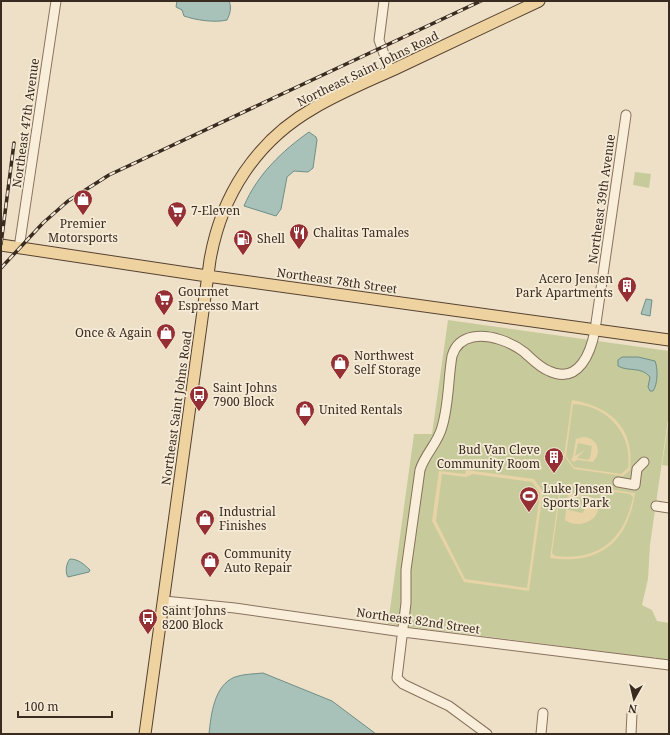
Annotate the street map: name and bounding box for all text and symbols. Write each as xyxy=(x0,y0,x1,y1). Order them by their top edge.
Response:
street label: Northeast Saint Johns Road xyxy=(294,27,442,110)
street label: Northeast 47th Avenue xyxy=(8,57,43,189)
street label: Northeast 39th Avenue xyxy=(584,133,619,265)
shop icon: Premier Motorsports xyxy=(72,188,94,216)
supermarket icon: 7-Eleven xyxy=(166,200,188,228)
place label: 7-Eleven xyxy=(191,202,240,219)
place label: Premier Motorsports xyxy=(48,215,118,246)
restaurant icon: Chalitas Tamales xyxy=(288,222,310,250)
place label: Chalitas Tamales xyxy=(313,224,409,241)
fuel station icon: Shell xyxy=(232,228,254,256)
place label: Shell xyxy=(257,230,285,247)
street label: Northeast 78th Street xyxy=(276,264,398,297)
place label: Acero Jensen Park Apartments xyxy=(516,270,613,301)
building icon: Acero Jensen Park Apartments xyxy=(616,275,638,303)
place label: Gourmet Espresso Mart xyxy=(178,283,259,314)
supermarket icon: Gourmet Espresso Mart xyxy=(153,288,175,316)
shop icon: Once & Again xyxy=(155,322,177,350)
place label: Once & Again xyxy=(75,324,152,341)
street label: Northeast Saint Johns Road xyxy=(157,329,196,486)
place label: Northwest Self Storage xyxy=(354,347,421,378)
shop icon: Northwest Self Storage xyxy=(329,352,351,380)
place label: Saint Johns 7900 Block xyxy=(213,379,277,410)
bus stop icon: Saint Johns 7900 Block xyxy=(188,384,210,412)
shop icon: United Rentals xyxy=(294,399,316,427)
place label: United Rentals xyxy=(319,401,402,418)
place label: Bud Van Cleve Community Room xyxy=(437,441,540,472)
building icon: Bud Van Cleve Community Room xyxy=(543,446,565,474)
place label: Luke Jensen Sports Park xyxy=(543,480,613,511)
sports icon: Luke Jensen Sports Park xyxy=(518,485,540,513)
place label: Industrial Finishes xyxy=(219,503,276,534)
shop icon: Industrial Finishes xyxy=(194,508,216,536)
place label: Community Auto Repair xyxy=(224,545,292,576)
shop icon: Community Auto Repair xyxy=(199,550,221,578)
place label: Saint Johns 8200 Block xyxy=(162,602,226,633)
street label: Northeast 82nd Street xyxy=(355,603,481,638)
bus stop icon: Saint Johns 8200 Block xyxy=(137,607,159,635)
north arrow xyxy=(614,679,654,719)
scale bar xyxy=(18,693,112,719)
text: 100 m xyxy=(24,698,59,715)
text: N xyxy=(627,701,638,717)

